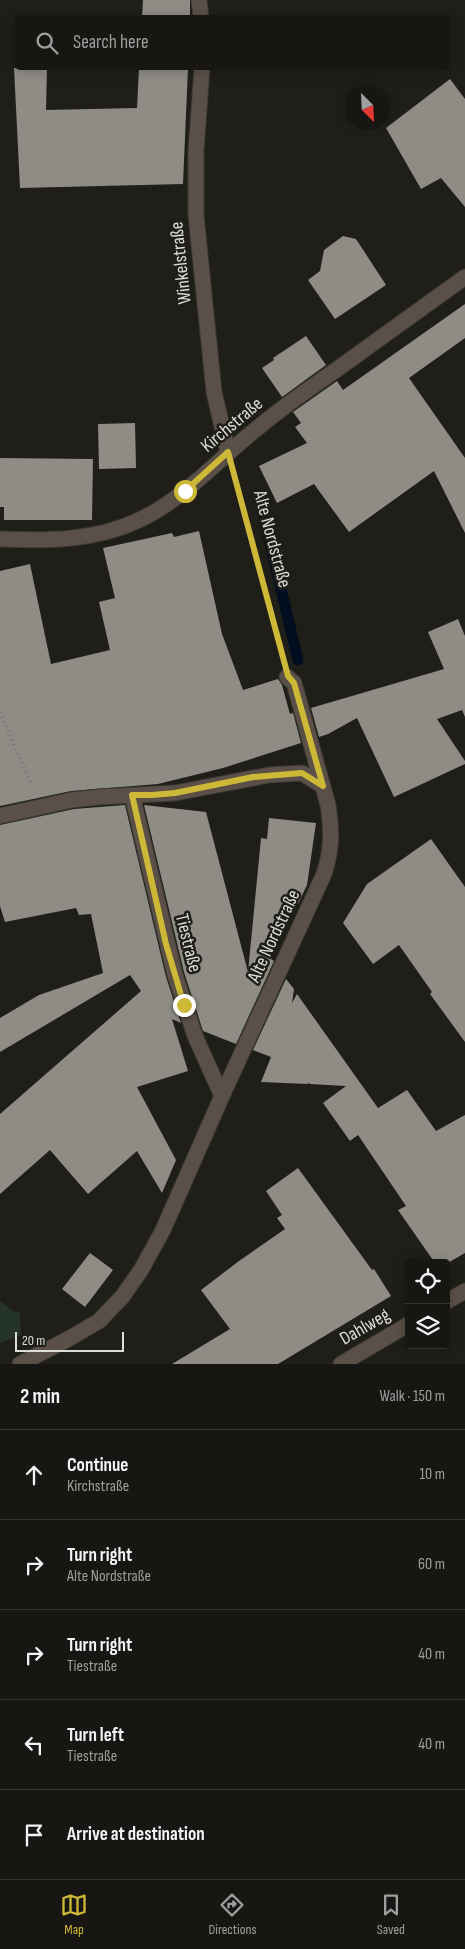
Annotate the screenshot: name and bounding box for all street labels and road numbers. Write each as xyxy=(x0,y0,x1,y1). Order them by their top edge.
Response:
street label: Winkelstraße xyxy=(165,221,197,305)
street label: Kirchstraße xyxy=(196,392,268,458)
street label: Alte Nordstraße xyxy=(248,487,296,590)
street label: Alte Nordstraße xyxy=(242,886,305,987)
street label: Tiestraße xyxy=(170,911,206,975)
street label: Dahlweg xyxy=(336,1303,394,1350)

